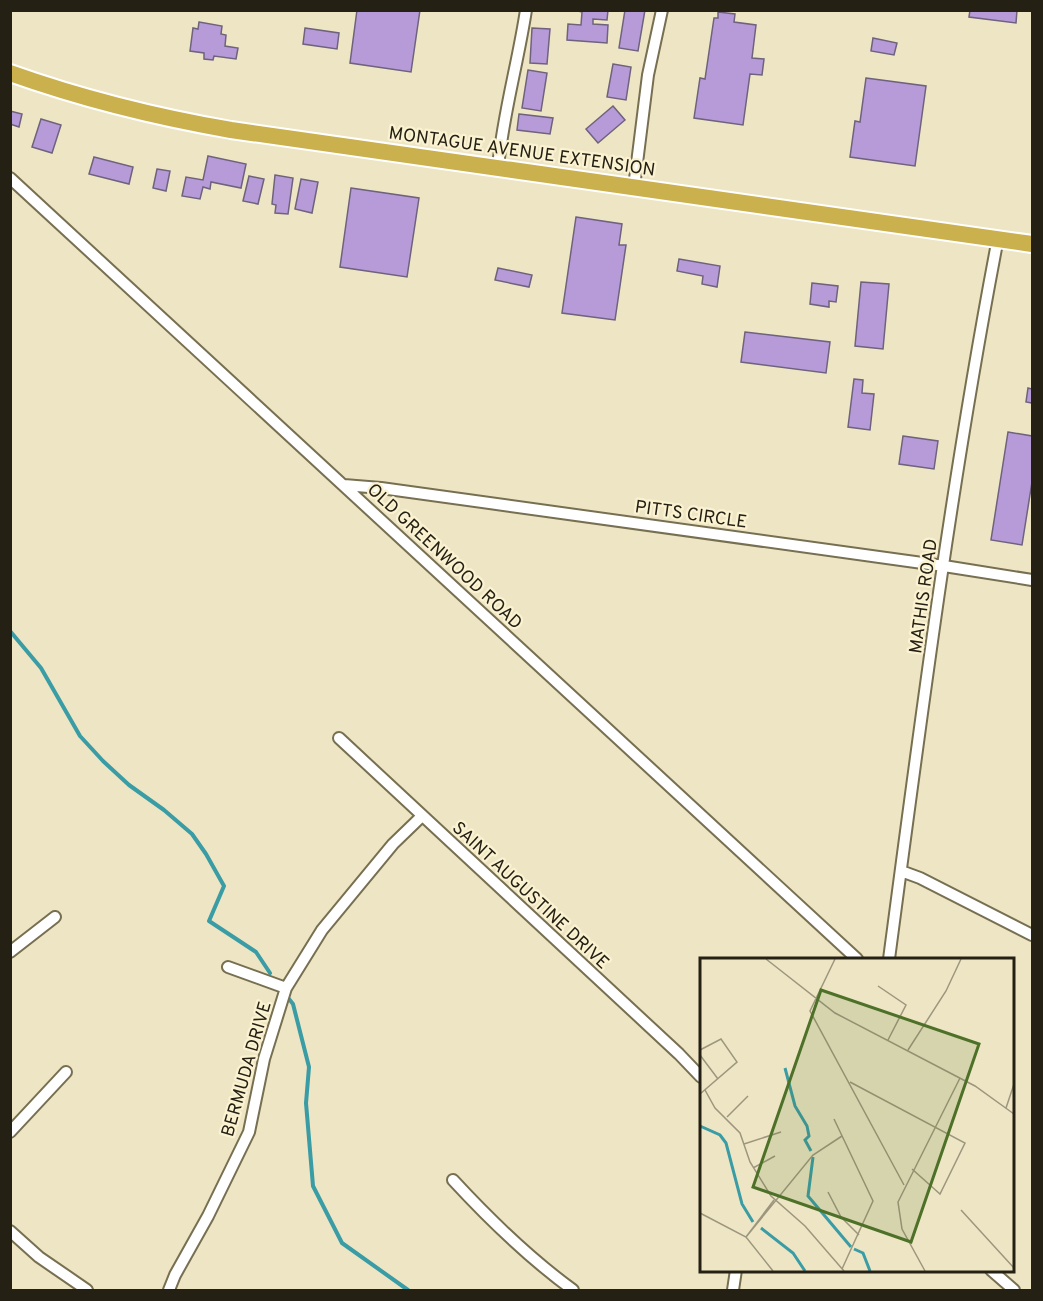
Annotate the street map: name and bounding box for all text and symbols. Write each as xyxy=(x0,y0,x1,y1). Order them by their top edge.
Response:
street label: MONTAGUE AVENUE EXTENSION xyxy=(387,122,656,183)
street label: OLD GREENWOOD ROAD xyxy=(361,479,526,635)
street label: PITTS CIRCLE xyxy=(633,496,748,535)
street label: MATHIS ROAD xyxy=(905,537,944,655)
street label: SAINT AUGUSTINE DRIVE xyxy=(447,817,613,975)
inset map xyxy=(700,958,1013,1271)
street label: BERMUDA DRIVE xyxy=(217,999,278,1140)

